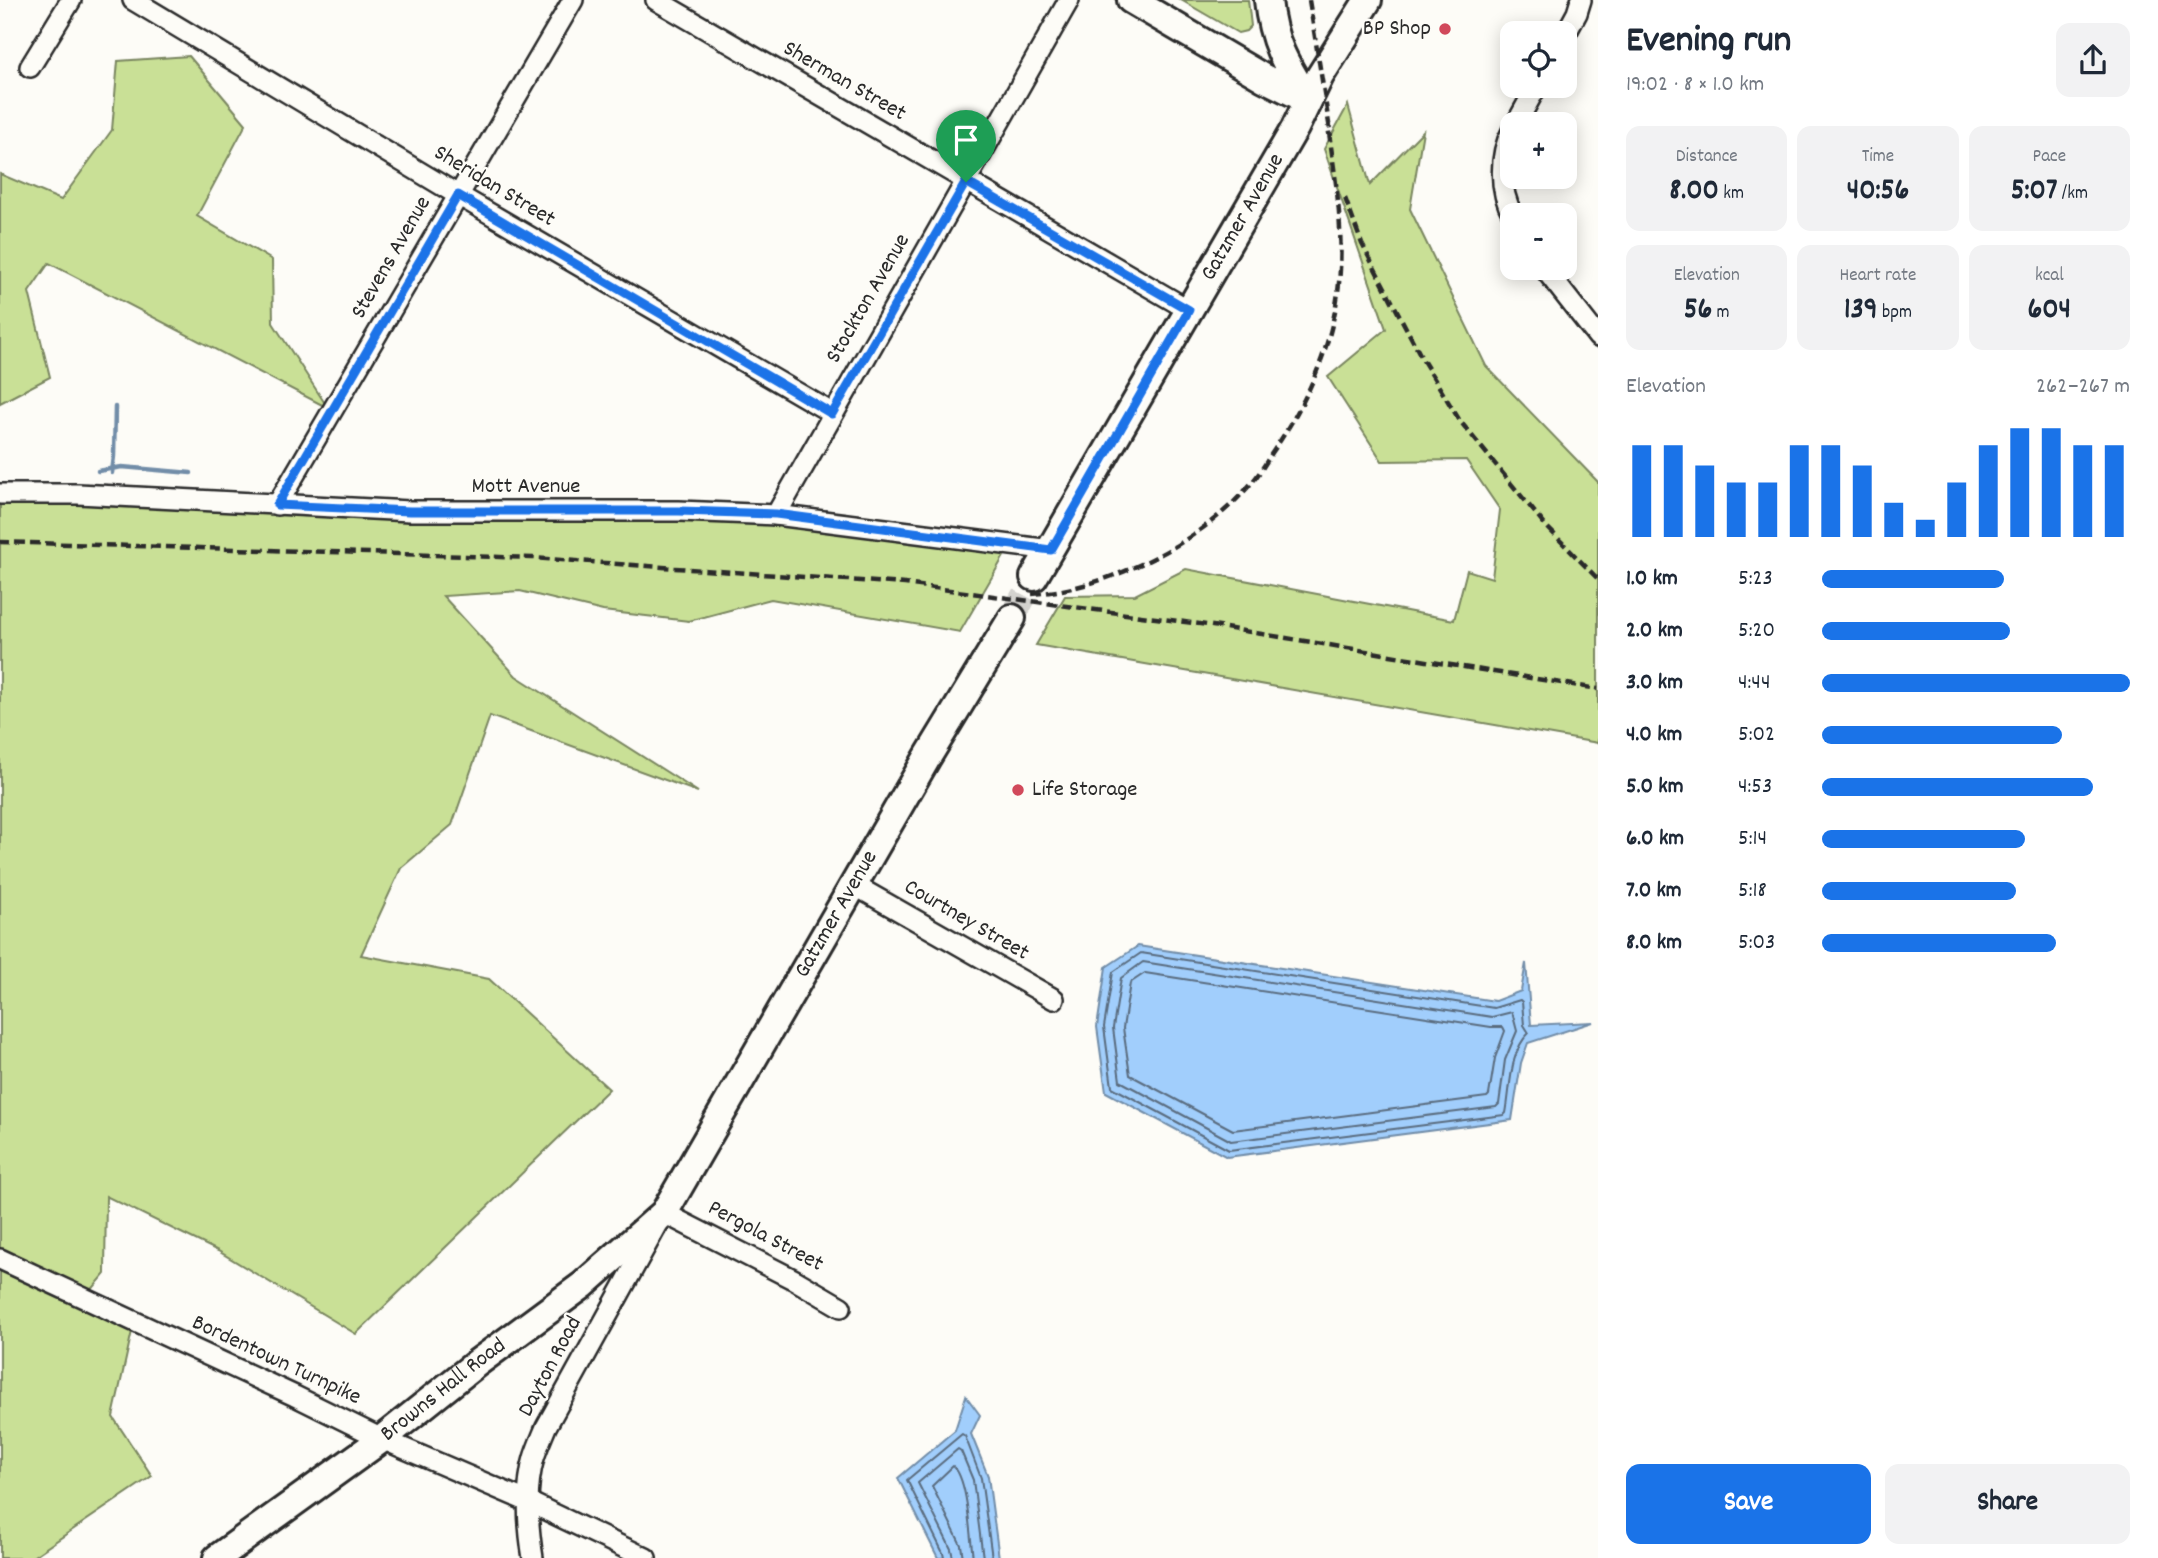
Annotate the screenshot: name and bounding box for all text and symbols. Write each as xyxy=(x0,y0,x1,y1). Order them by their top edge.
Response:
place label: BP Shop xyxy=(1363,13,1431,46)
text: Evening run xyxy=(1626,15,1791,70)
marker: BP Shop xyxy=(1437,21,1453,37)
map controls xyxy=(1500,21,1577,280)
button: locate xyxy=(1500,21,1577,98)
button: share xyxy=(2056,23,2130,97)
street label: Sherman Street xyxy=(776,33,912,131)
text: 19:02 · 8 × 1.0 km xyxy=(1626,69,1764,102)
pin xyxy=(936,110,996,182)
button: + xyxy=(1500,112,1577,189)
icon: arrive xyxy=(947,121,985,159)
street label: Sheridan Street xyxy=(427,138,561,236)
text: Distance xyxy=(1676,144,1738,171)
text: Time xyxy=(1862,144,1894,171)
text: Pace xyxy=(2033,144,2066,171)
street label: Gatzmer Avenue xyxy=(1193,147,1293,287)
text: 8.00 xyxy=(1669,171,1719,214)
text: 40:56 xyxy=(1847,171,1909,214)
text: 5:07 xyxy=(2011,171,2057,214)
text: km xyxy=(1719,181,1744,208)
text: /km xyxy=(2057,181,2088,208)
street label: Stevens Avenue xyxy=(343,190,441,326)
button: − xyxy=(1500,203,1577,280)
street label: Stockton Avenue xyxy=(818,228,920,370)
text: Elevation xyxy=(1674,263,1740,290)
text: Heart rate xyxy=(1840,263,1916,290)
text: kcal xyxy=(2035,263,2064,290)
text: 56 xyxy=(1684,290,1712,333)
text: 139 xyxy=(1844,290,1878,333)
text: 604 xyxy=(2028,290,2071,333)
text: m xyxy=(1712,300,1730,327)
text: bpm xyxy=(1878,300,1912,327)
text: Elevation xyxy=(1626,371,1706,404)
text: 262–267 m xyxy=(2036,371,2130,404)
street label: Mott Avenue xyxy=(472,471,580,504)
text: 1.0 km xyxy=(1626,563,1678,596)
text: 5:23 xyxy=(1738,563,1773,596)
text: 2.0 km xyxy=(1626,615,1683,648)
text: 5:20 xyxy=(1738,615,1775,648)
text: 3.0 km xyxy=(1626,667,1683,700)
text: 4:44 xyxy=(1738,667,1770,700)
text: 4.0 km xyxy=(1626,719,1682,752)
text: 5:02 xyxy=(1738,719,1775,752)
text: 5.0 km xyxy=(1626,771,1684,804)
text: 4:53 xyxy=(1738,771,1772,804)
place label: Life Storage xyxy=(1032,774,1137,807)
marker: Life Storage xyxy=(1010,782,1026,798)
text: 6.0 km xyxy=(1626,823,1684,856)
text: 5:14 xyxy=(1738,823,1767,856)
street label: Gatzmer Avenue xyxy=(787,844,887,984)
street label: Courtney Street xyxy=(897,872,1035,970)
text: 7.0 km xyxy=(1626,875,1682,908)
text: 5:18 xyxy=(1738,875,1767,908)
text: 8.0 km xyxy=(1626,927,1682,960)
text: 5:03 xyxy=(1738,927,1775,960)
street label: Pergola Street xyxy=(701,1193,829,1281)
street label: Bordentown Turnpike xyxy=(186,1307,366,1415)
street label: Dayton Road xyxy=(511,1311,591,1423)
street label: Browns Hall Road xyxy=(374,1330,513,1450)
button: Save xyxy=(1626,1464,1871,1544)
button: Share xyxy=(1885,1464,2130,1544)

